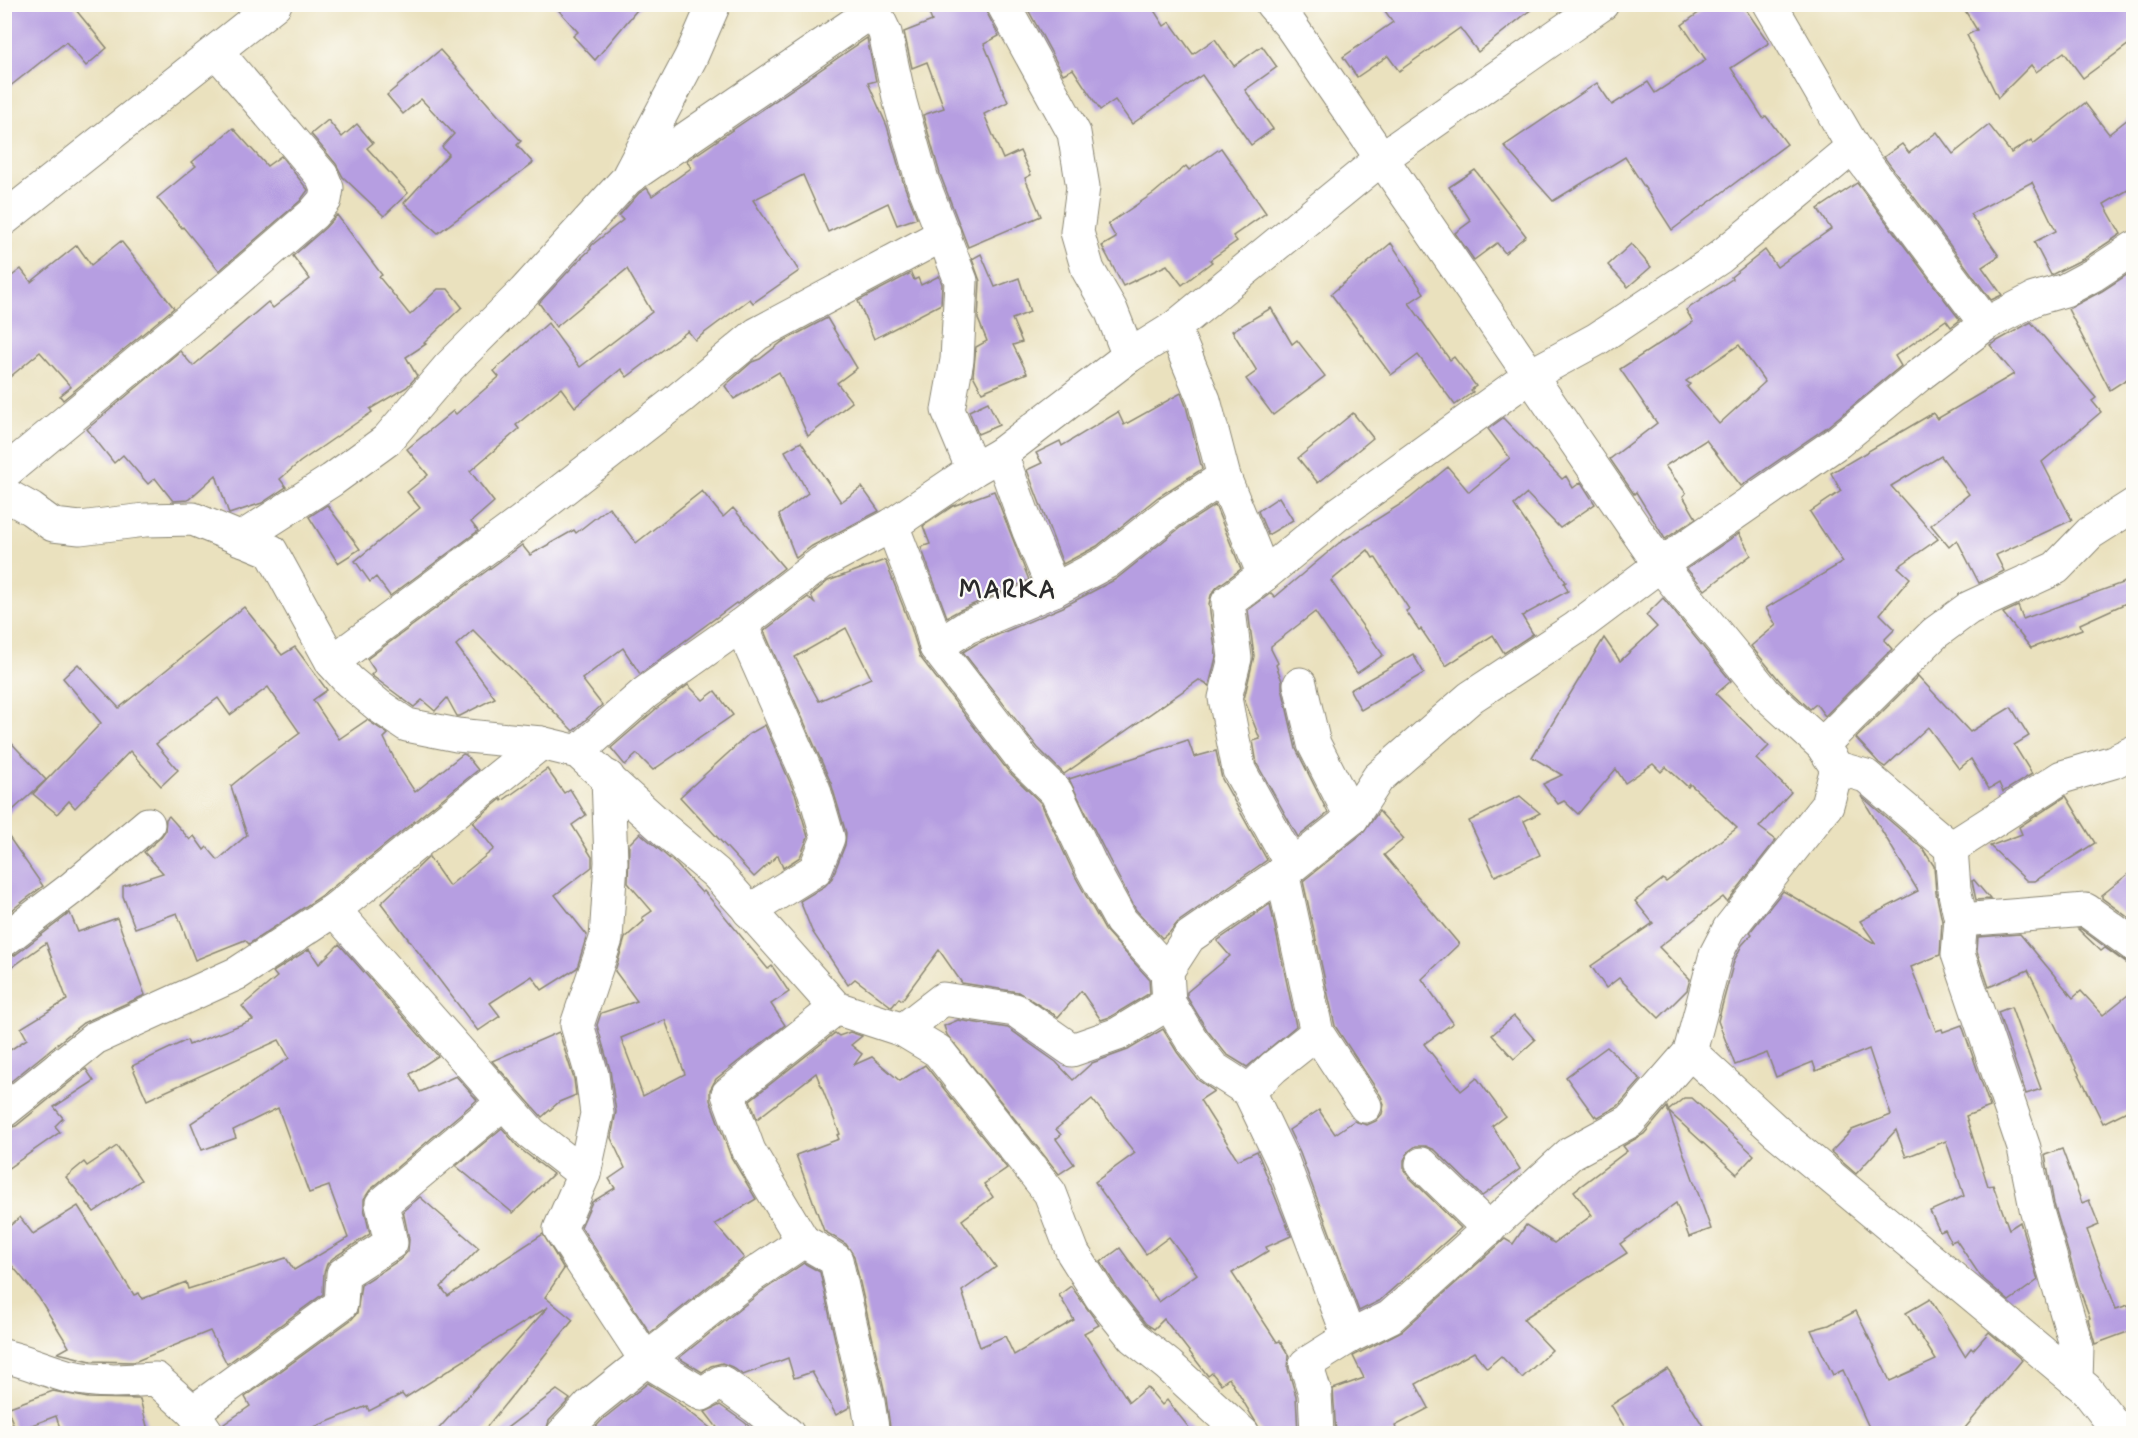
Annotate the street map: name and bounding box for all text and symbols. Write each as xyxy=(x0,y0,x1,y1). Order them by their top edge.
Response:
district label: MARKA xyxy=(959,574,1057,608)

